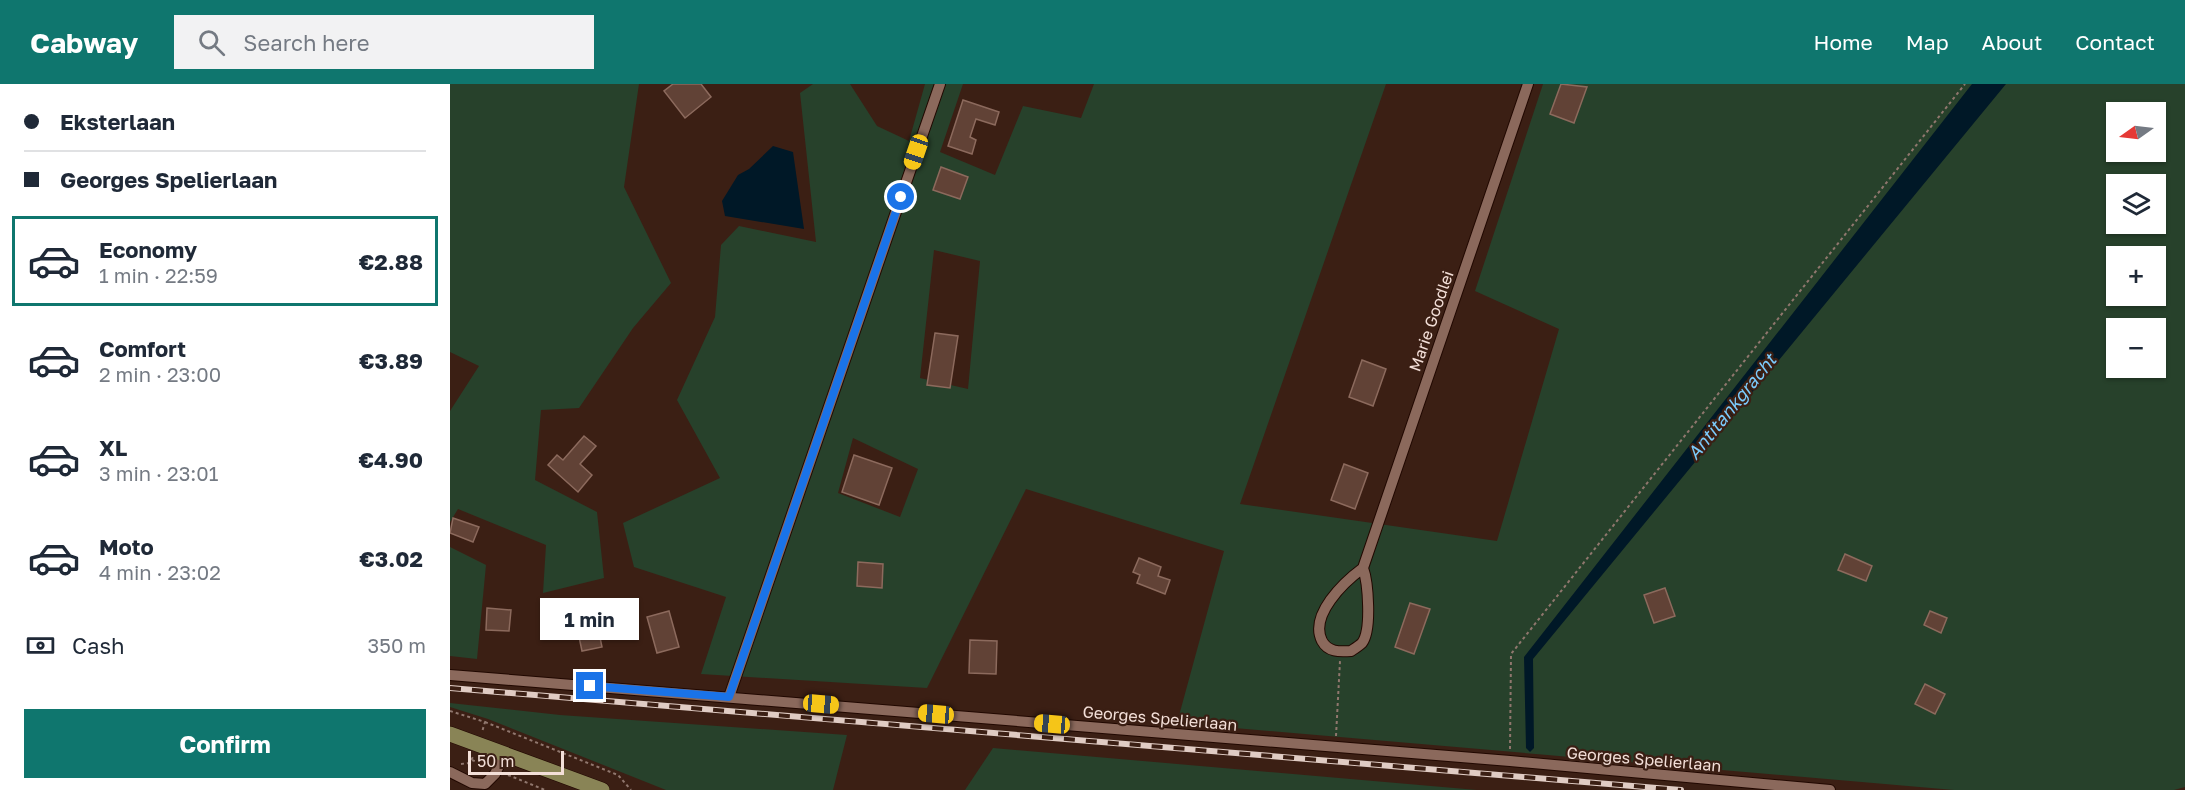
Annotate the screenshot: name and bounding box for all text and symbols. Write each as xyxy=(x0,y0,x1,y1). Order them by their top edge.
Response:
search box xyxy=(174,15,594,69)
text: Cabway xyxy=(30,26,138,59)
icon: search xyxy=(195,26,228,59)
text: Search here xyxy=(243,29,369,56)
text: Home xyxy=(1813,29,1873,55)
text: Map xyxy=(1906,29,1949,55)
text: About xyxy=(1982,29,2042,55)
text: Contact xyxy=(2075,29,2155,55)
north arrow xyxy=(2106,102,2166,162)
map controls xyxy=(2106,102,2166,378)
text: Eksterlaan xyxy=(60,108,175,135)
car xyxy=(902,132,930,172)
text: Georges Spelierlaan xyxy=(60,166,277,193)
button: layers xyxy=(2106,174,2166,234)
route start xyxy=(887,183,914,210)
icon: car xyxy=(27,234,81,288)
text: Economy xyxy=(99,236,197,263)
button: + xyxy=(2106,246,2166,306)
text: €2.88 xyxy=(359,248,423,275)
text: 1 min · 22:59 xyxy=(99,263,218,287)
street label: Marie Goodlei xyxy=(1404,268,1458,374)
button: − xyxy=(2106,318,2166,378)
icon: car xyxy=(27,333,81,387)
text: Comfort xyxy=(99,335,186,362)
text: €3.89 xyxy=(359,347,423,374)
water label: Antitankgracht xyxy=(1682,348,1782,464)
text: 2 min · 23:00 xyxy=(99,362,221,386)
icon: car xyxy=(27,432,81,486)
text: XL xyxy=(99,434,127,461)
text: €4.90 xyxy=(358,446,423,473)
text: 3 min · 23:01 xyxy=(99,461,218,485)
icon: car xyxy=(27,531,81,585)
text: Moto xyxy=(99,533,154,560)
text: €3.02 xyxy=(359,545,423,572)
text: 4 min · 23:02 xyxy=(99,560,221,584)
callout: 1 min xyxy=(540,599,640,641)
text: 1 min xyxy=(564,607,615,631)
icon: cash xyxy=(24,629,57,662)
text: Cash xyxy=(72,632,125,659)
text: 350 m xyxy=(368,633,426,657)
route end xyxy=(576,672,603,699)
car xyxy=(802,693,840,715)
street label: Georges Spelierlaan xyxy=(1082,701,1238,735)
car xyxy=(917,703,955,725)
button: Confirm xyxy=(24,709,426,778)
car xyxy=(1033,713,1071,735)
street label: Georges Spelierlaan xyxy=(1566,742,1722,776)
scale bar xyxy=(468,748,564,776)
text: 50 m xyxy=(477,751,514,771)

